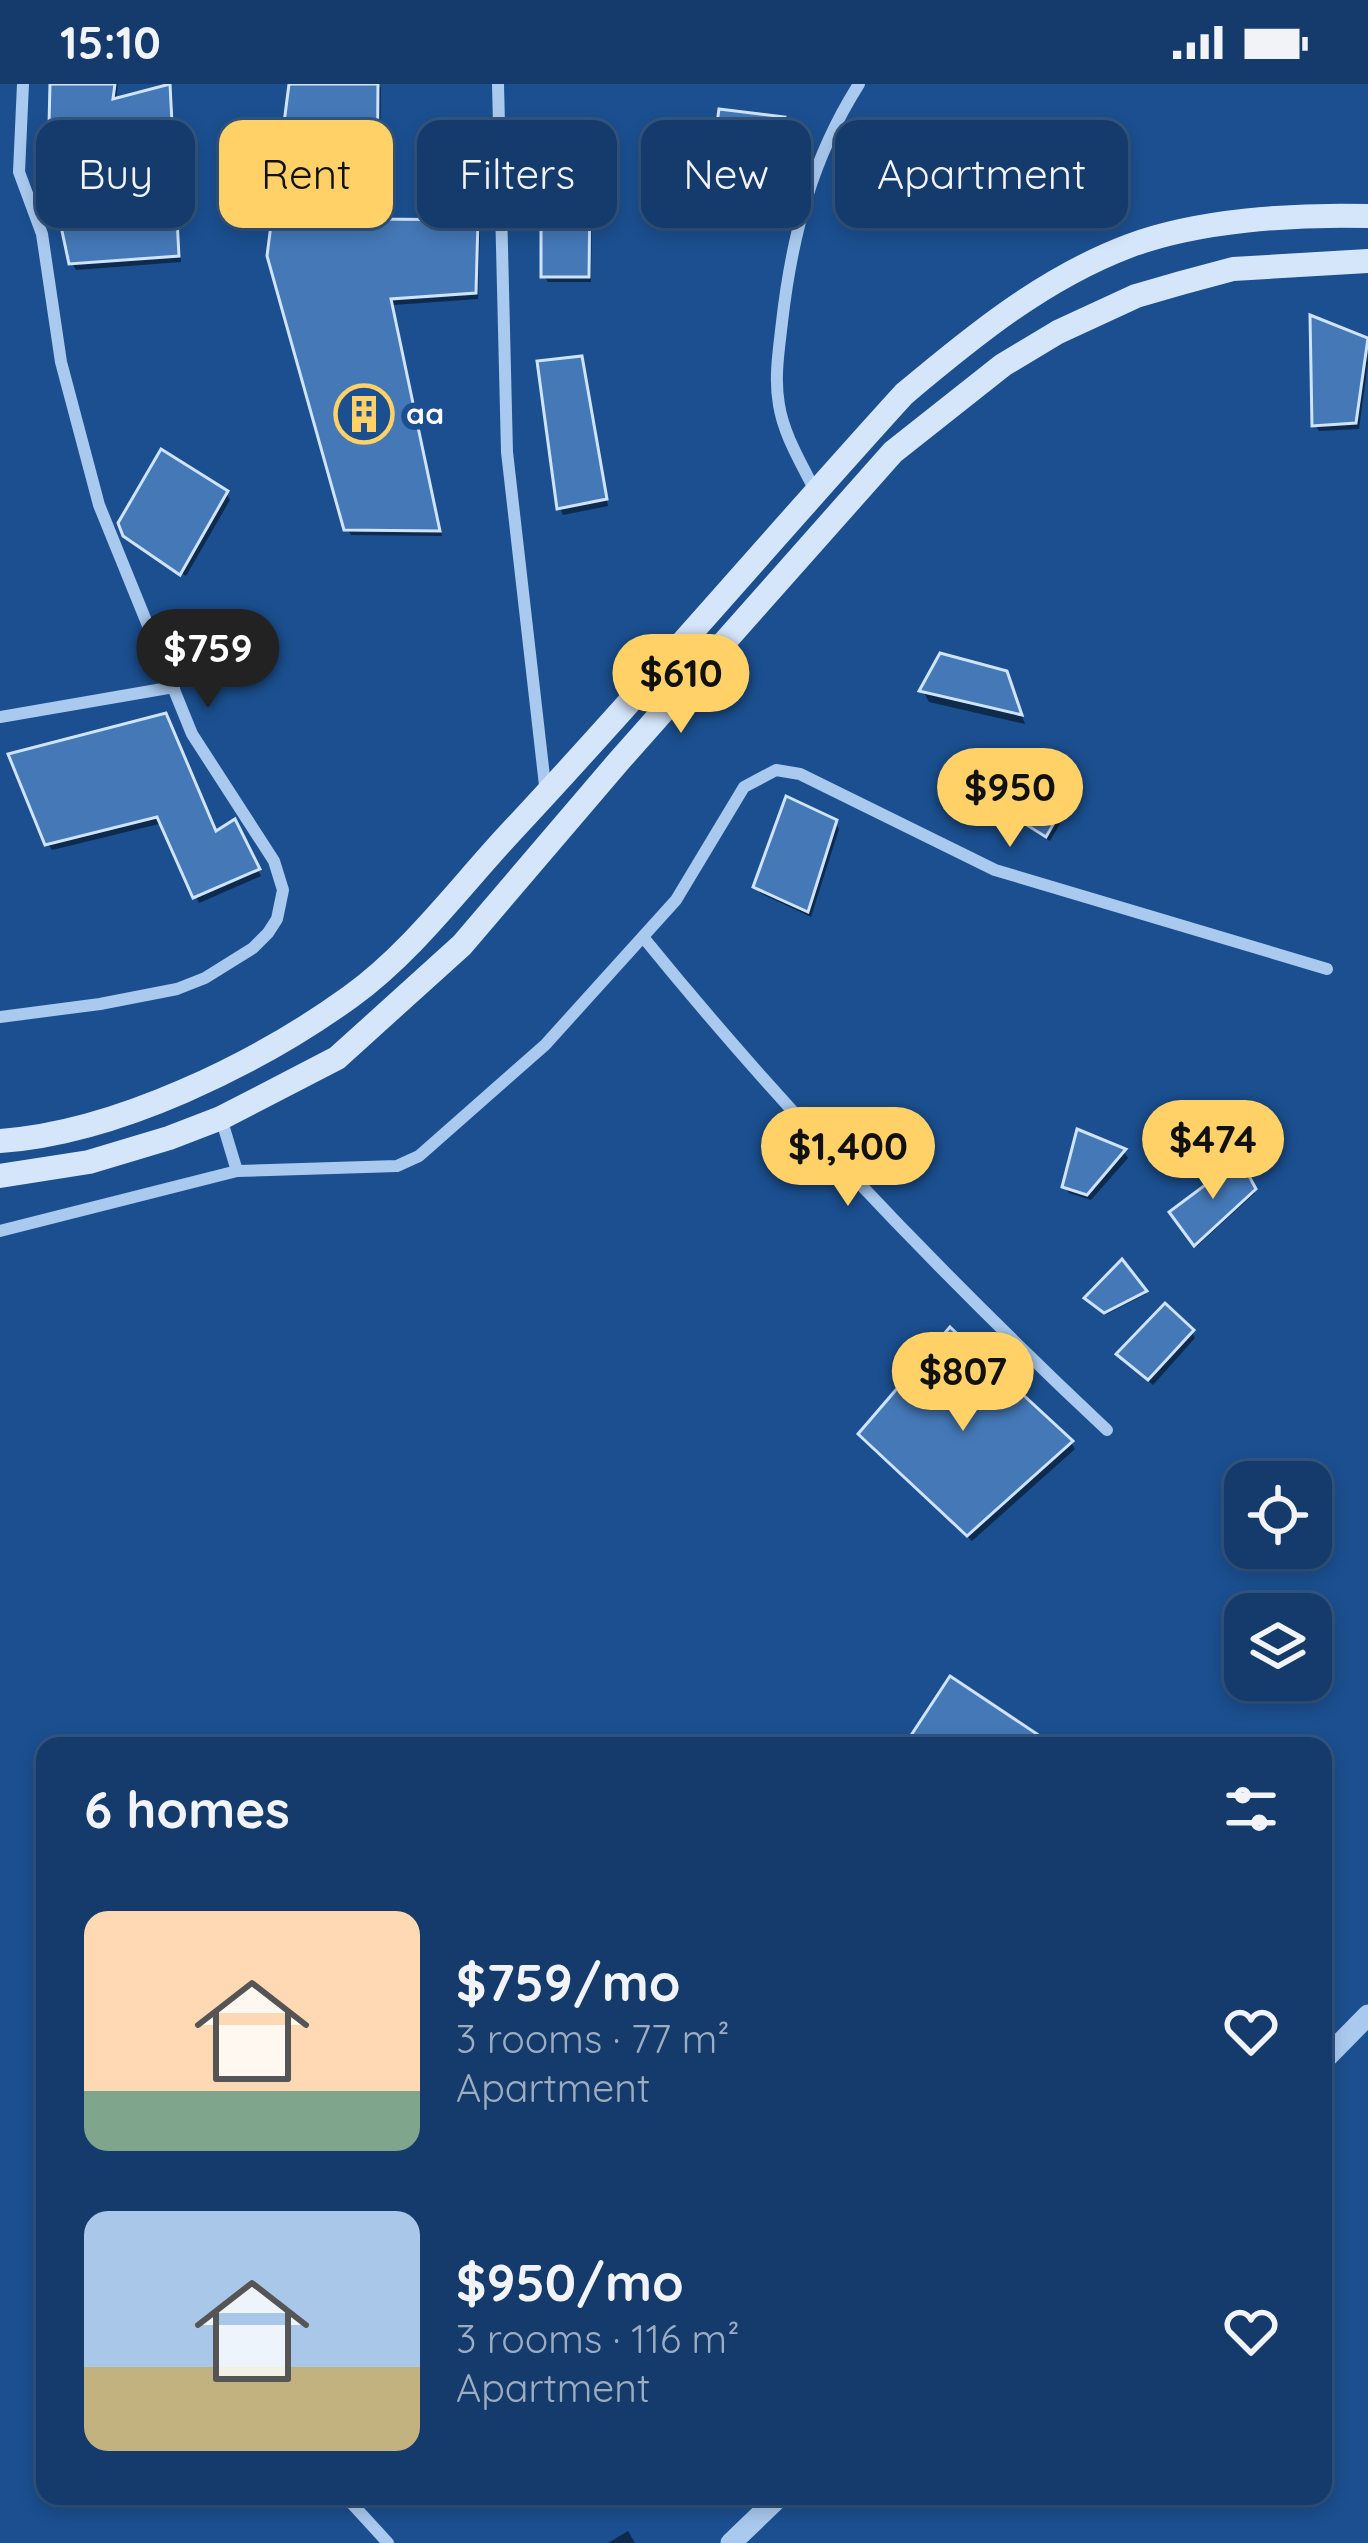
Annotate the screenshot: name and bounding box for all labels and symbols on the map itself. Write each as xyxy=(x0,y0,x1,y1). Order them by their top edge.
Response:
building icon: aa xyxy=(333,383,395,445)
place label: aa xyxy=(406,394,444,432)
pin: $759 xyxy=(137,609,279,711)
pin: $610 xyxy=(610,634,752,736)
pin: $950 xyxy=(939,748,1081,850)
pin: $474 xyxy=(1142,1100,1284,1202)
pin: $1,400 xyxy=(750,1107,946,1209)
pin: $807 xyxy=(892,1332,1034,1434)

